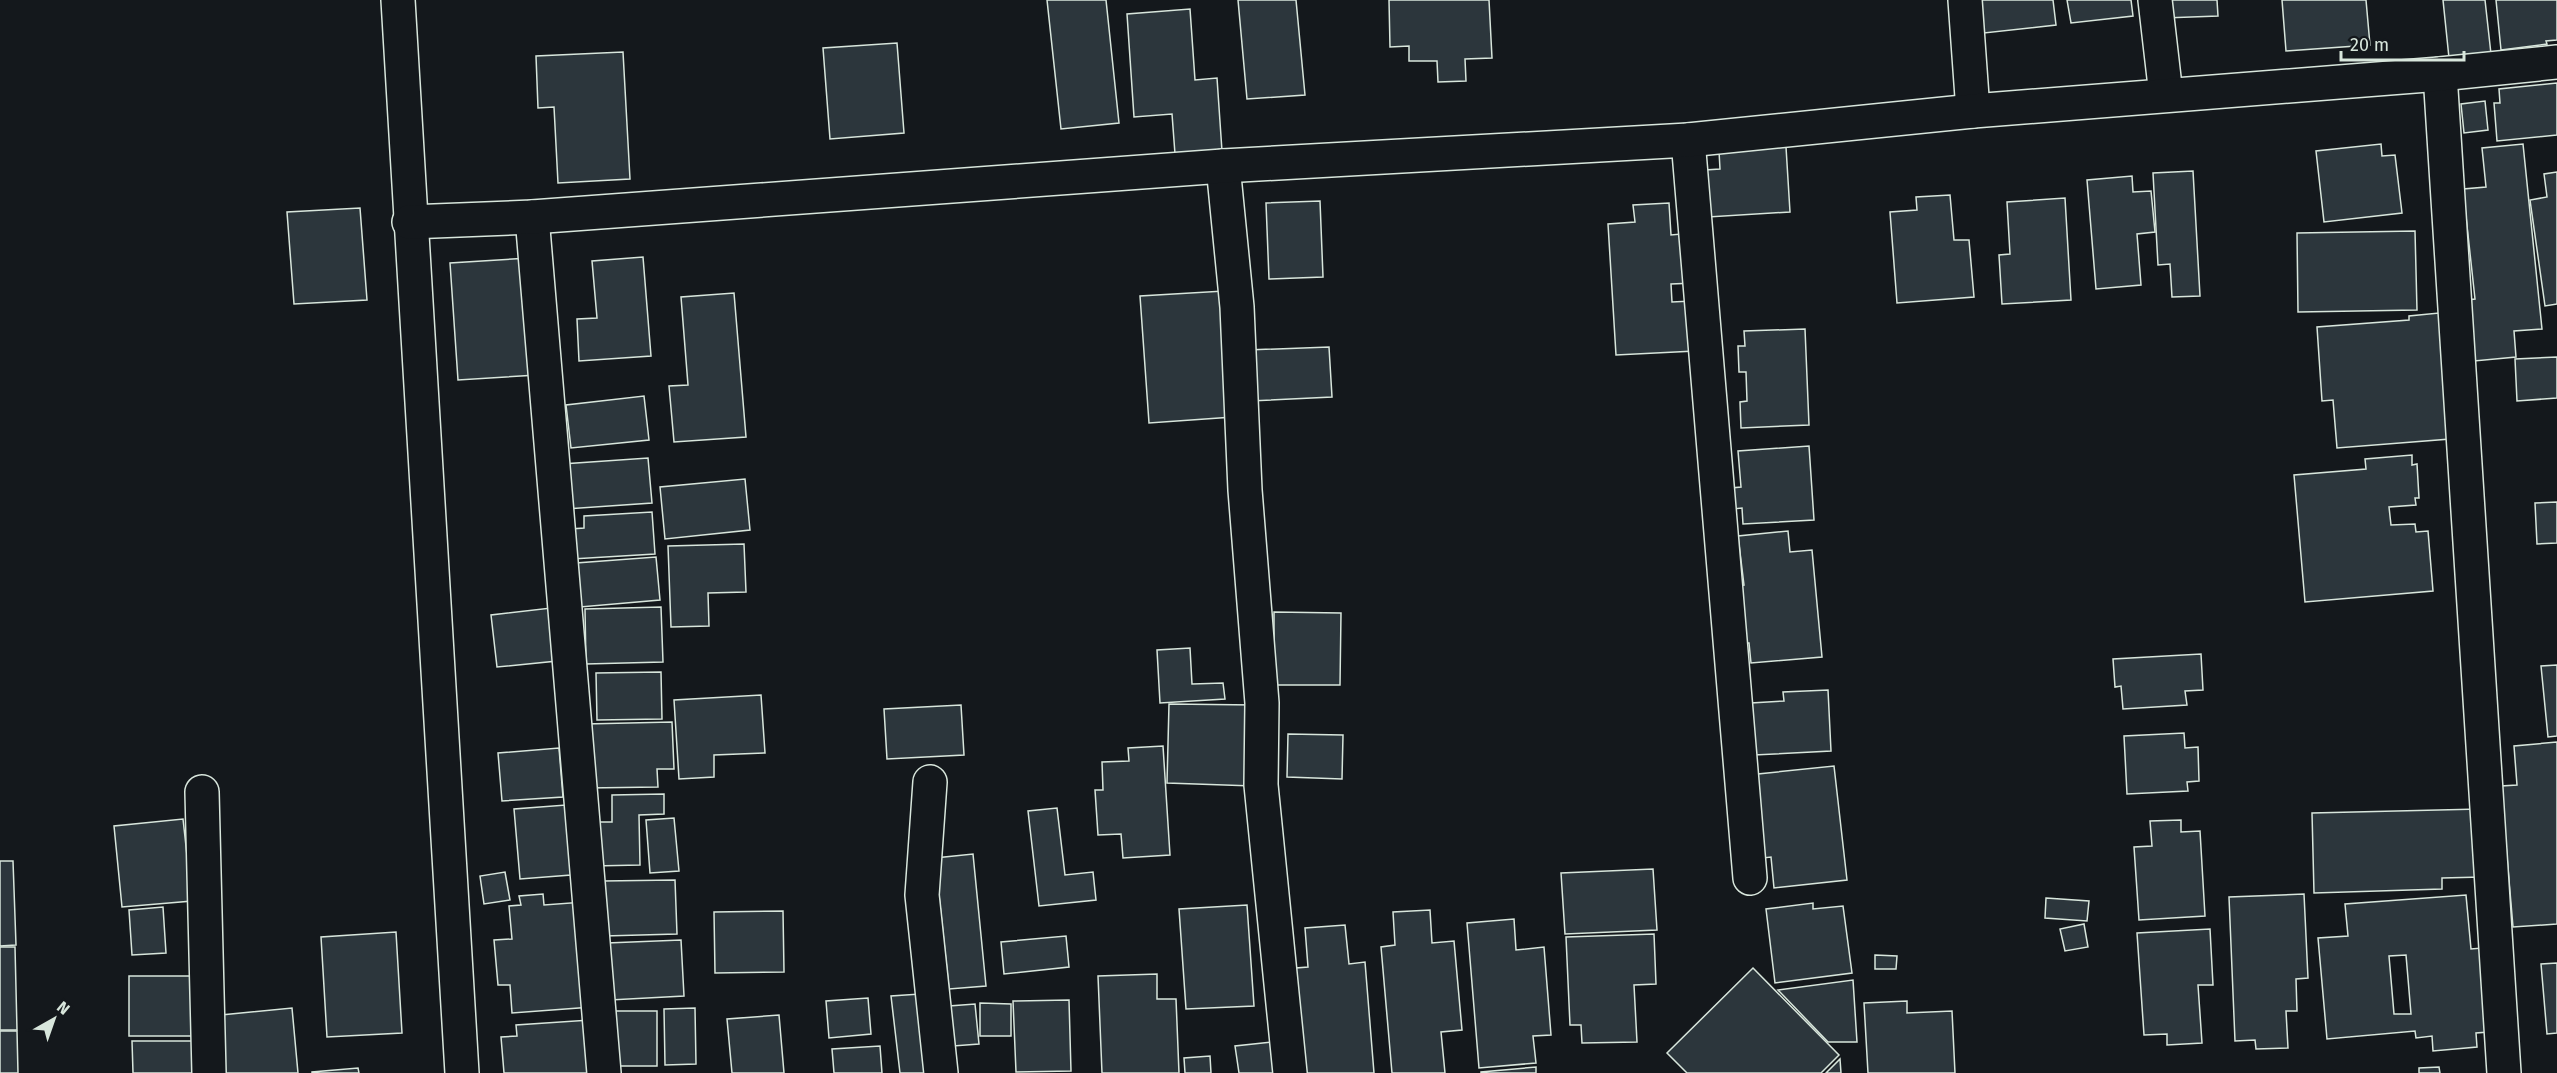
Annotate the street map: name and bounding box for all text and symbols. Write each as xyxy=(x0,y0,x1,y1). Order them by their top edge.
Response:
scale bar xyxy=(2341,24,2464,62)
text: 20 m xyxy=(2350,34,2389,56)
north arrow xyxy=(24,989,84,1049)
text: N xyxy=(53,997,73,1019)

